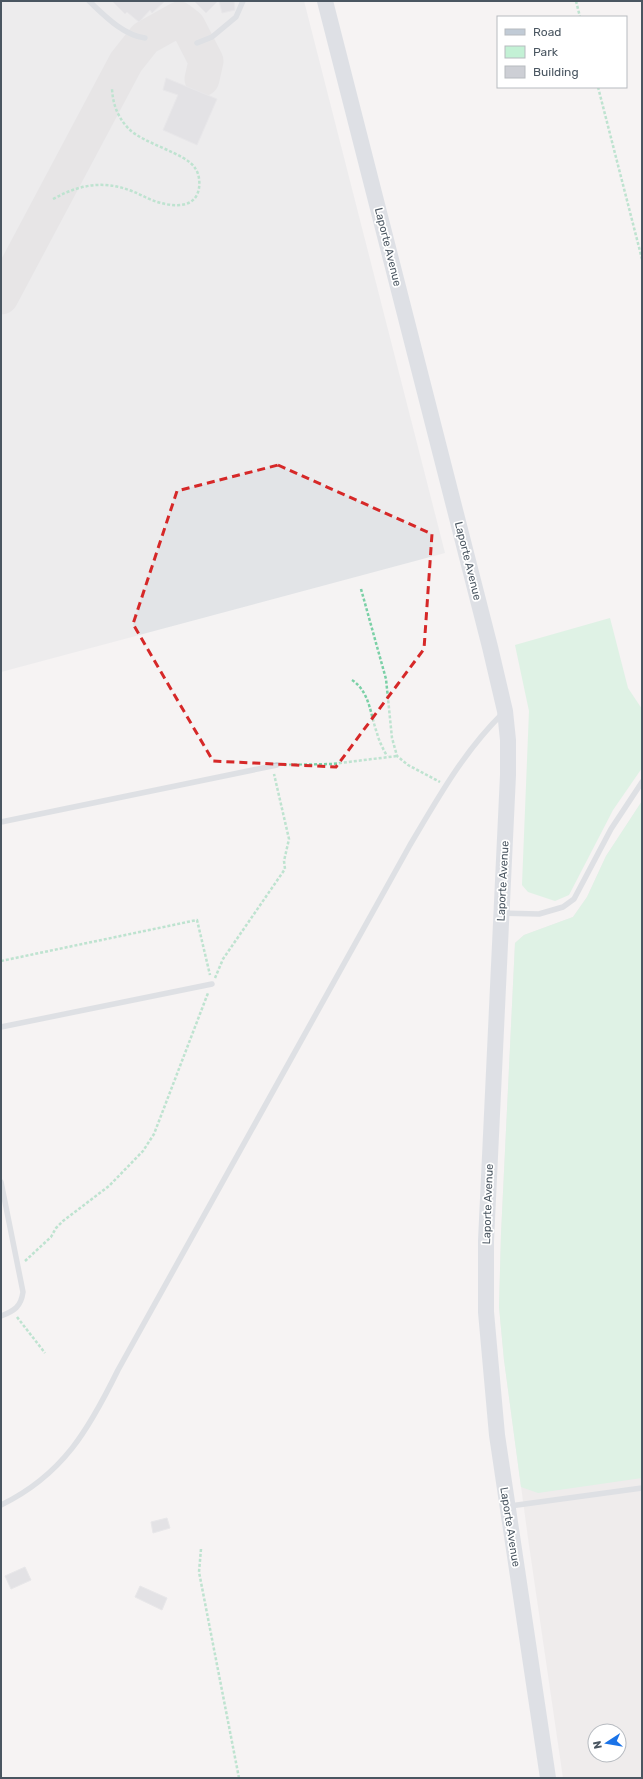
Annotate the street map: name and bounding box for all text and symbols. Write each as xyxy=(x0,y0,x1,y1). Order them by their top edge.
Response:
legend xyxy=(497,16,627,88)
text: Road xyxy=(533,25,561,39)
text: Park xyxy=(533,45,559,59)
text: Building xyxy=(533,65,579,79)
street label: Laporte Avenue xyxy=(372,206,404,288)
street label: Laporte Avenue xyxy=(452,520,484,602)
street label: Laporte Avenue xyxy=(494,840,512,922)
street label: Laporte Avenue xyxy=(480,1163,496,1245)
street label: Laporte Avenue xyxy=(497,1486,523,1568)
north arrow xyxy=(587,1723,627,1763)
text: N xyxy=(591,1740,605,1750)

